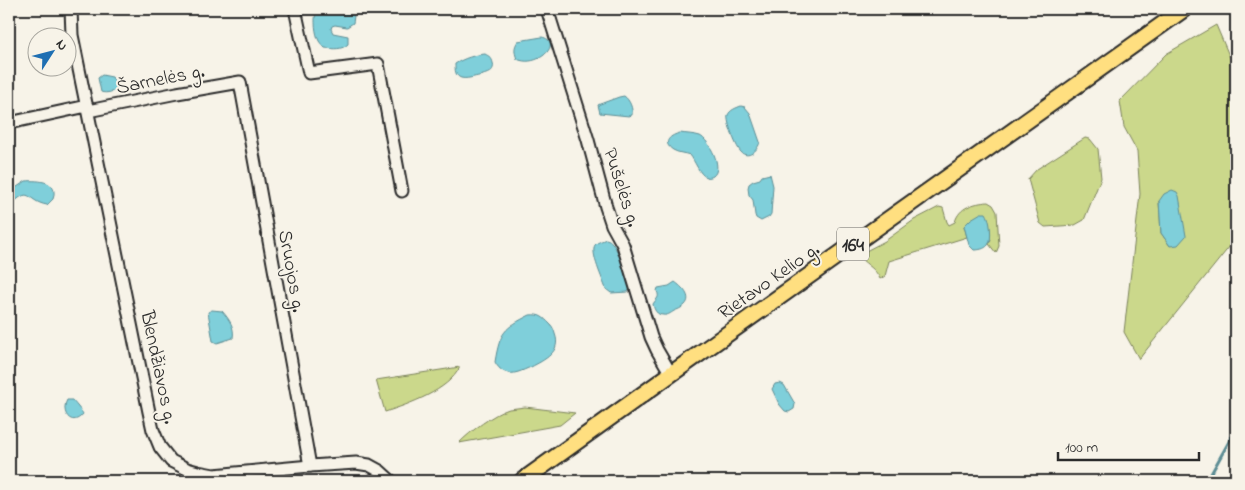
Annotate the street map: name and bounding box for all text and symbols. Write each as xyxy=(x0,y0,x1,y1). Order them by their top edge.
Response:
north arrow xyxy=(28,28,78,78)
text: N xyxy=(50,35,73,55)
street label: Šarnelės g. xyxy=(114,58,207,104)
street label: Pušelės g. xyxy=(593,145,647,231)
street label: Sruojos g. xyxy=(268,228,312,315)
road number: 164 xyxy=(837,228,869,260)
street label: Rietavo Kelio g. xyxy=(713,236,827,329)
street label: Blendžiavos g. xyxy=(130,307,184,427)
scale bar xyxy=(1058,430,1199,462)
text: 100 m xyxy=(1065,437,1098,459)

